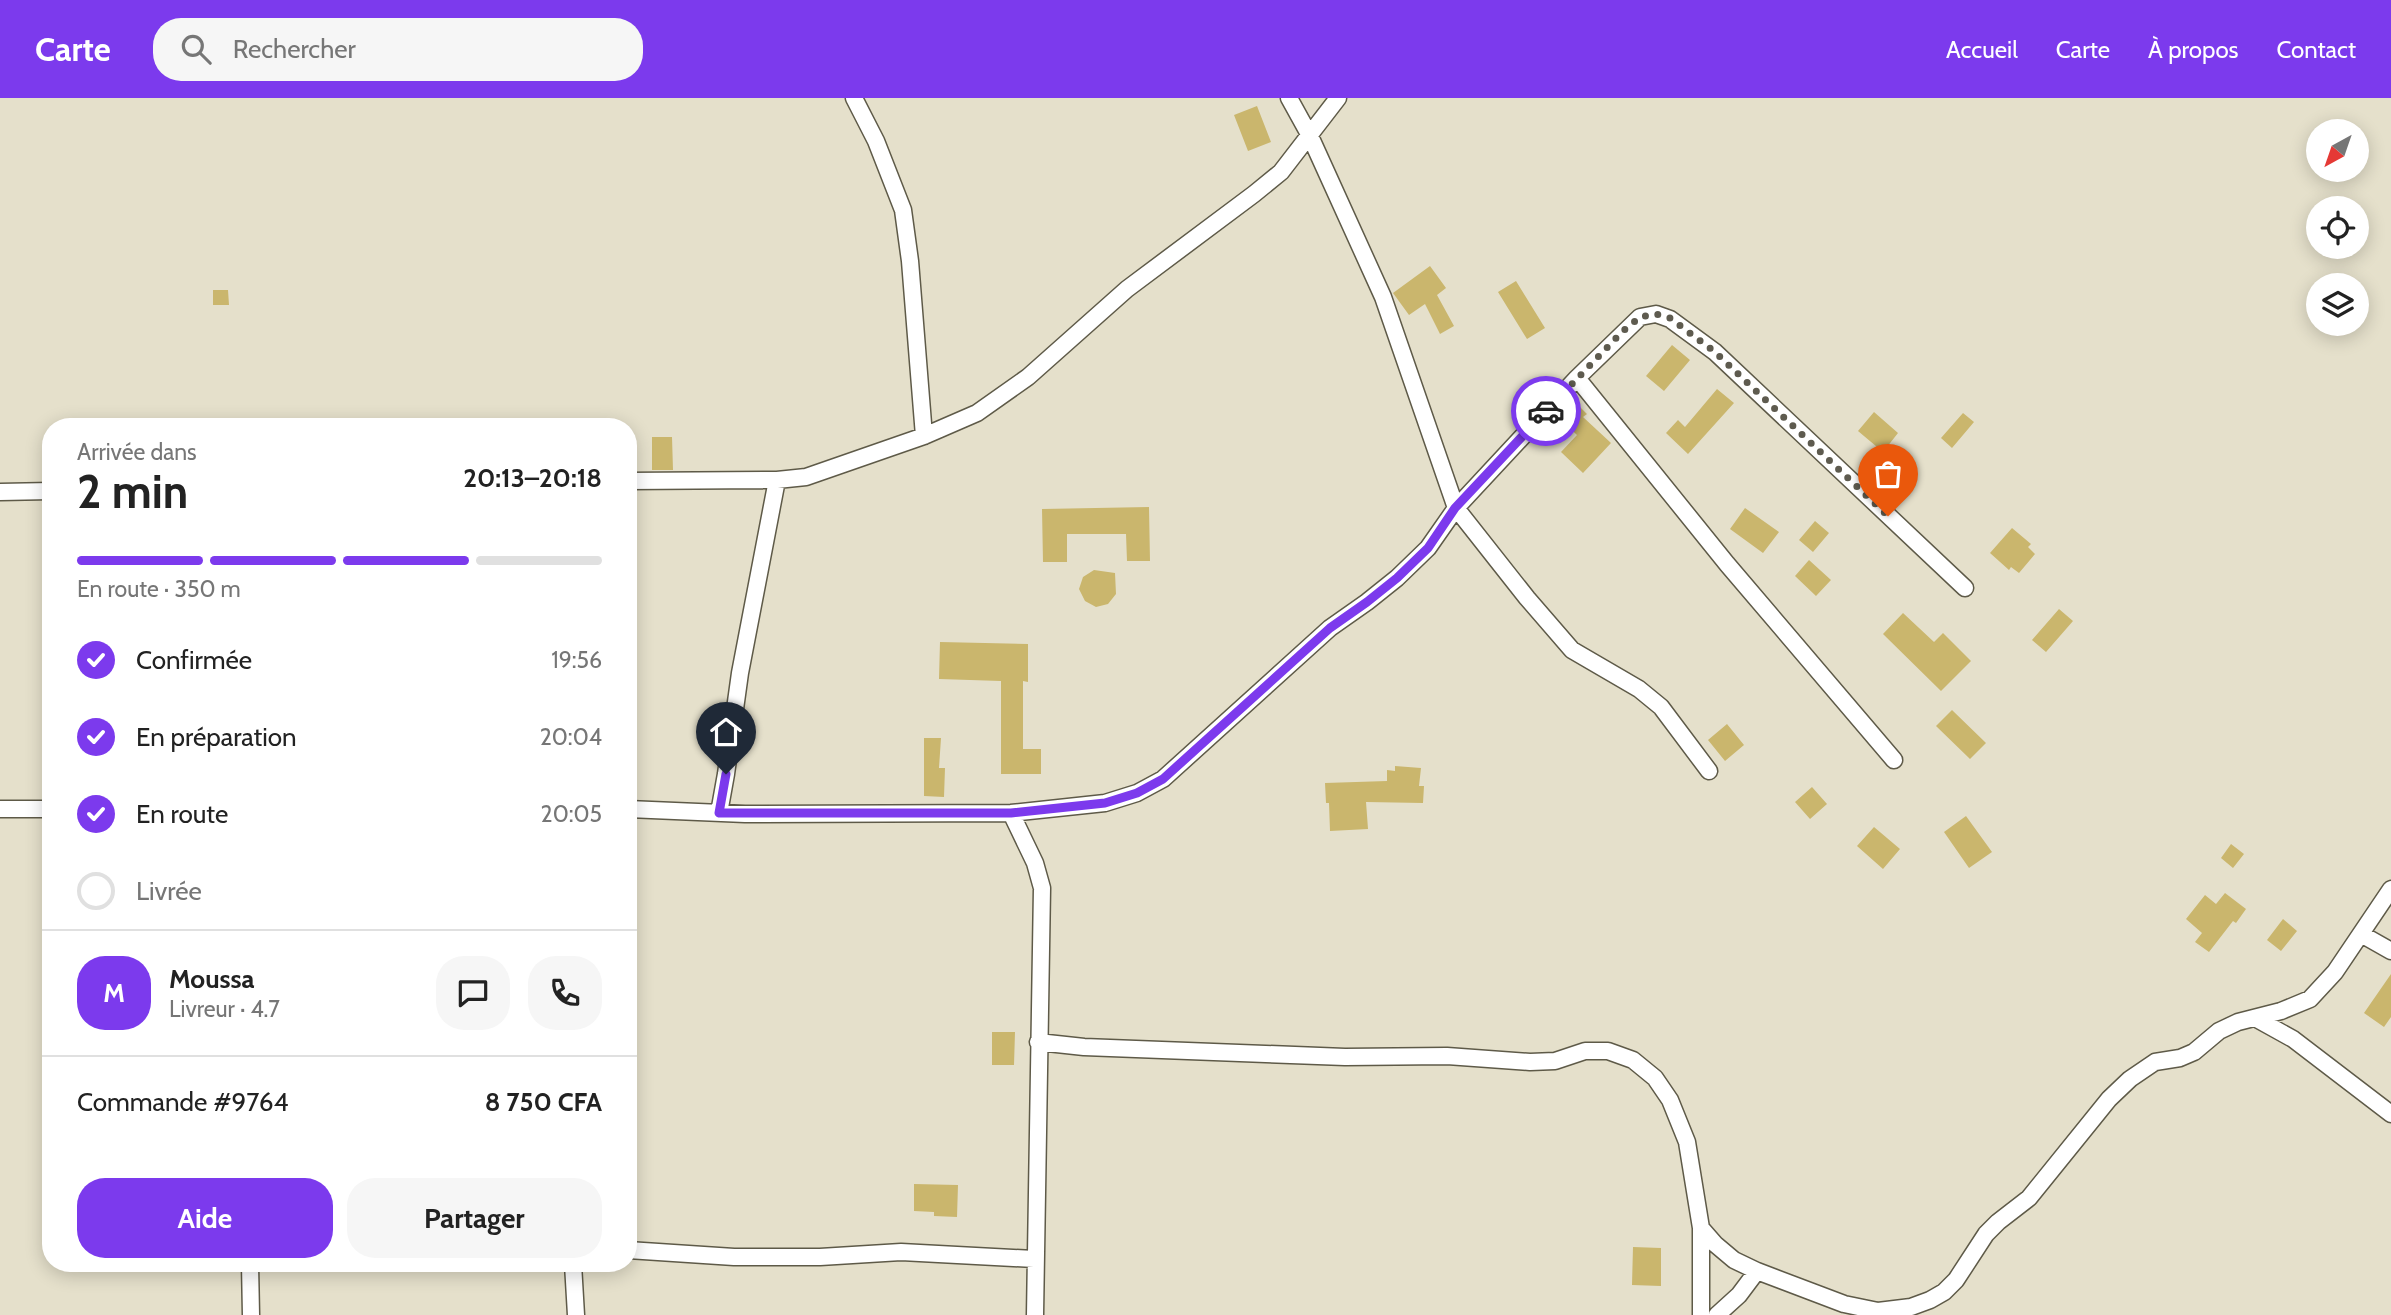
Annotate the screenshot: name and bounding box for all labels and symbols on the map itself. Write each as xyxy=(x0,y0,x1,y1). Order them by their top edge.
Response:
north arrow xyxy=(2306,119,2370,182)
courier xyxy=(1511,376,1581,446)
pin xyxy=(1858,444,1918,516)
pin xyxy=(696,702,756,774)

